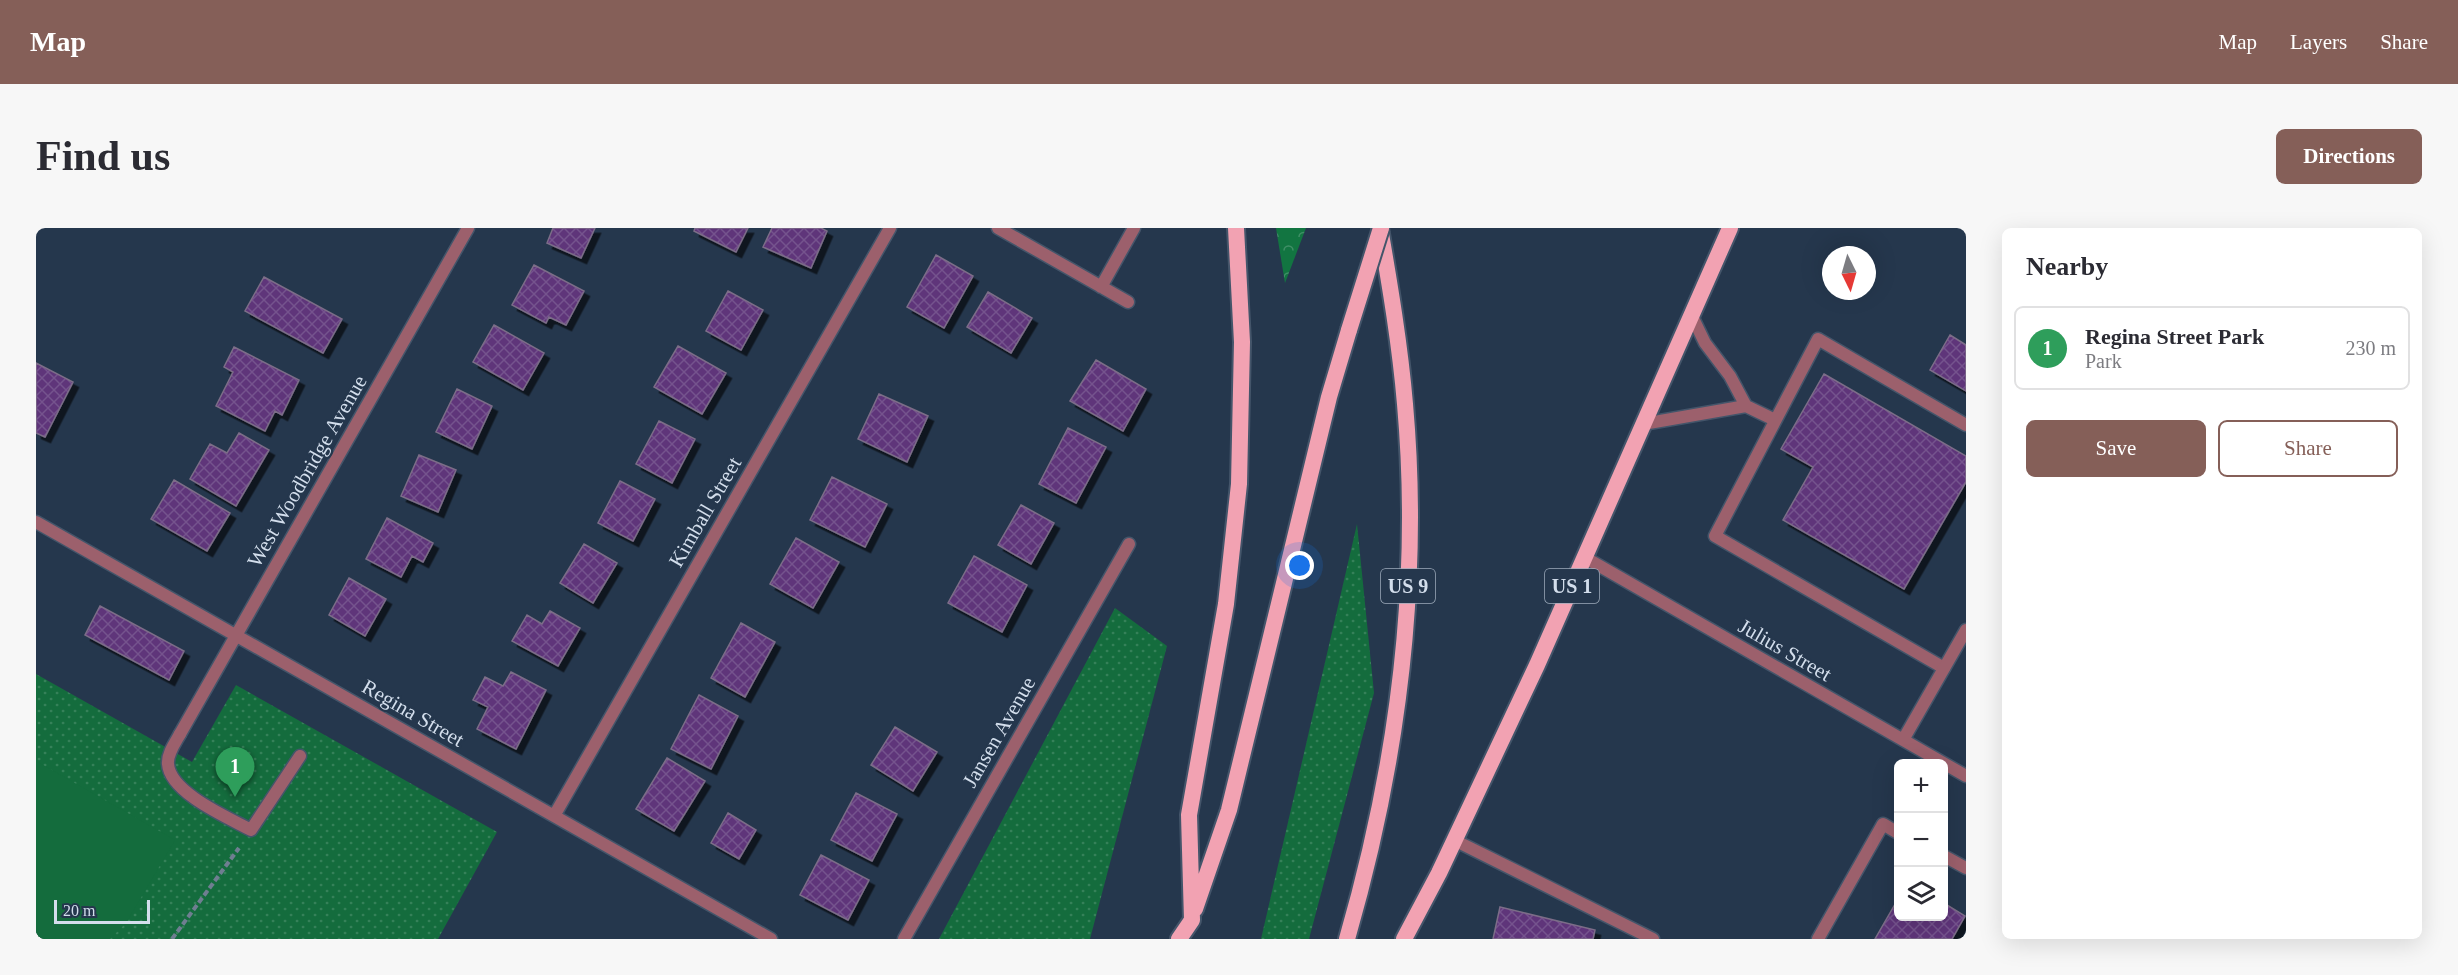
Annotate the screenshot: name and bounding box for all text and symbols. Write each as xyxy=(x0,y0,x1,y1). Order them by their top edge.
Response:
text: Map xyxy=(30,26,86,57)
text: Map xyxy=(2219,30,2257,54)
text: Layers xyxy=(2290,30,2347,54)
text: Share xyxy=(2380,30,2428,54)
button: Directions xyxy=(2276,129,2422,184)
text: Find us xyxy=(36,133,170,179)
north arrow xyxy=(1822,246,1876,300)
text: Nearby xyxy=(2026,252,2108,281)
text: Regina Street Park xyxy=(2085,324,2264,349)
text: 1 xyxy=(2043,337,2053,359)
text: 230 m xyxy=(2345,337,2396,359)
text: Park xyxy=(2085,350,2122,372)
street label: West Woodbridge Avenue xyxy=(242,371,372,571)
button: Save xyxy=(2026,420,2206,477)
button: Share xyxy=(2218,420,2398,477)
street label: Kimball Street xyxy=(664,453,746,571)
your location xyxy=(1285,551,1314,580)
road number: US 9 xyxy=(1381,569,1435,603)
road number: US 1 xyxy=(1545,569,1599,603)
street label: Julius Street xyxy=(1734,614,1836,686)
street label: Jansen Avenue xyxy=(958,672,1040,792)
street label: Regina Street xyxy=(358,674,468,752)
pin: 1 xyxy=(216,748,254,797)
map controls xyxy=(1894,759,1948,921)
button: + xyxy=(1894,759,1948,813)
button: − xyxy=(1894,813,1948,867)
button: layers xyxy=(1894,867,1948,921)
scale bar xyxy=(54,897,150,924)
text: 20 m xyxy=(63,902,95,919)

